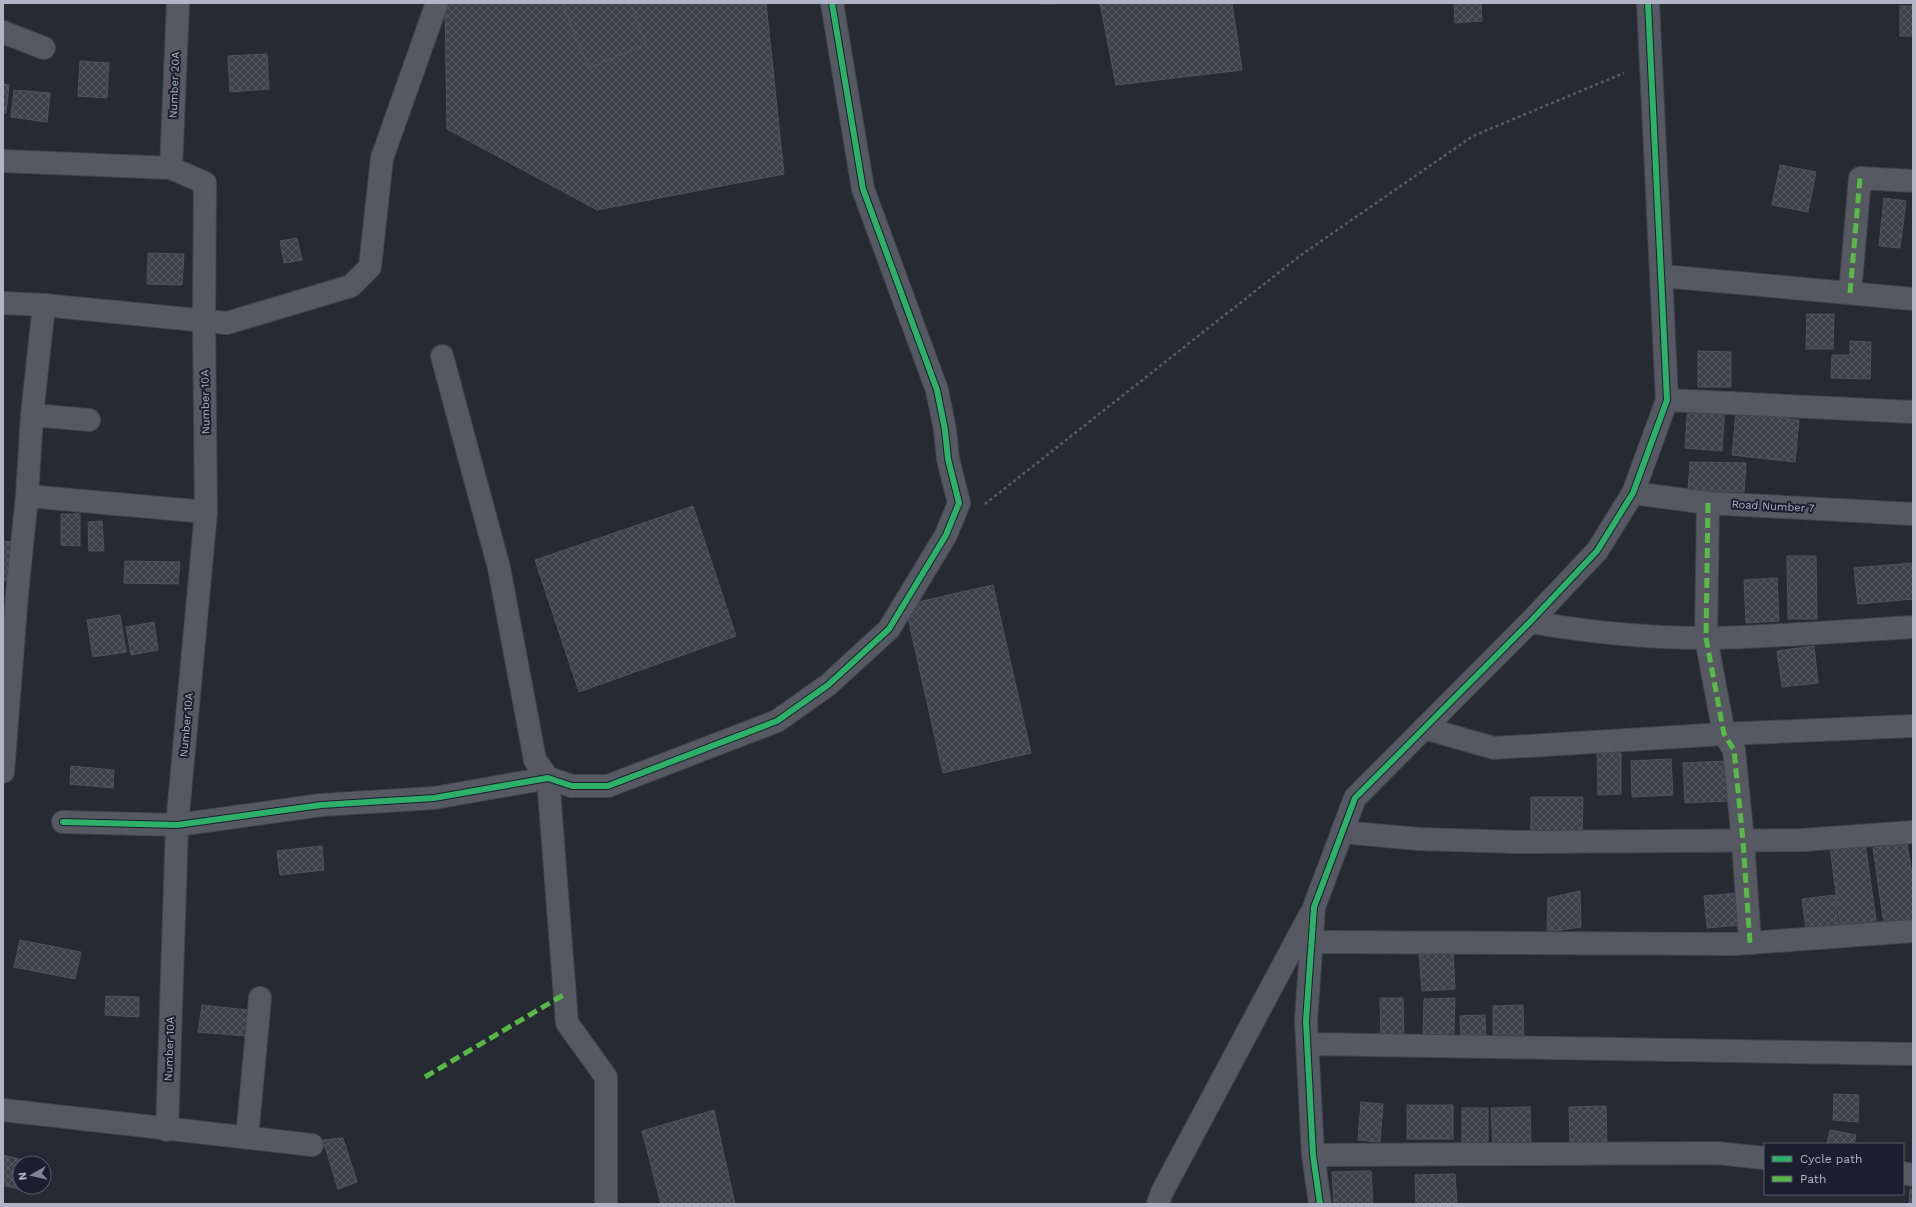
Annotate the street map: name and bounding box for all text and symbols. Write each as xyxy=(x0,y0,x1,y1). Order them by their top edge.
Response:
street label: Number 20A xyxy=(167,51,182,119)
street label: Number 10A xyxy=(198,370,213,434)
street label: Road Number 7 xyxy=(1731,498,1815,515)
street label: Number 10A xyxy=(177,692,196,758)
street label: Number 10A xyxy=(162,1016,177,1082)
legend xyxy=(1764,1143,1904,1195)
text: Cycle path xyxy=(1800,1152,1862,1166)
north arrow xyxy=(12,1155,52,1195)
text: N xyxy=(16,1171,30,1181)
text: Path xyxy=(1800,1172,1826,1186)

